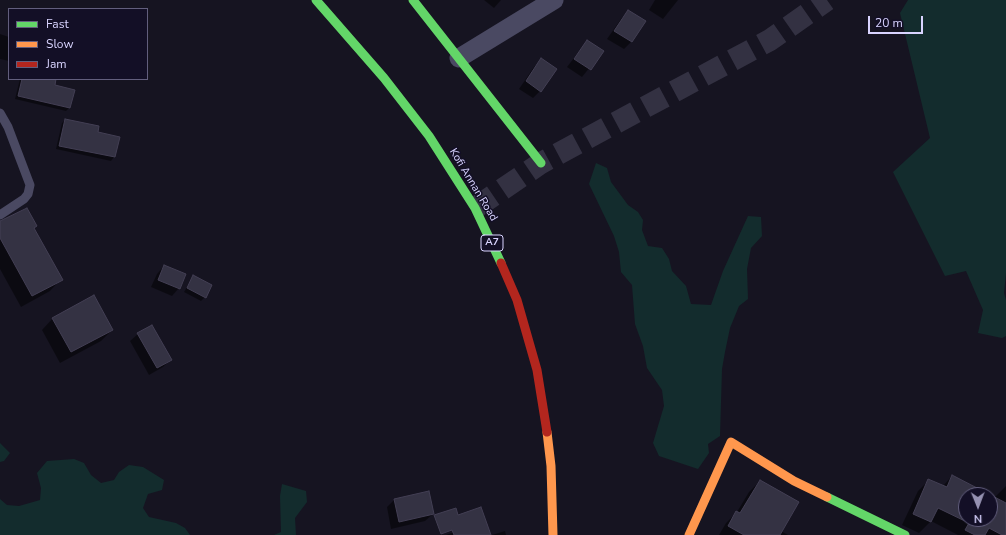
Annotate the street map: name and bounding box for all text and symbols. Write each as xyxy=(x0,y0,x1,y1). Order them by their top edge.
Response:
legend xyxy=(8,8,148,80)
scale bar xyxy=(870,8,925,34)
text: 20 m xyxy=(875,15,903,31)
text: Fast xyxy=(46,16,69,32)
text: Slow xyxy=(46,36,74,52)
text: Jam xyxy=(46,56,67,72)
street label: Kofi Annan Road xyxy=(446,146,500,224)
road number: A7 xyxy=(481,235,503,251)
north arrow xyxy=(958,487,998,527)
text: N xyxy=(974,511,982,526)

